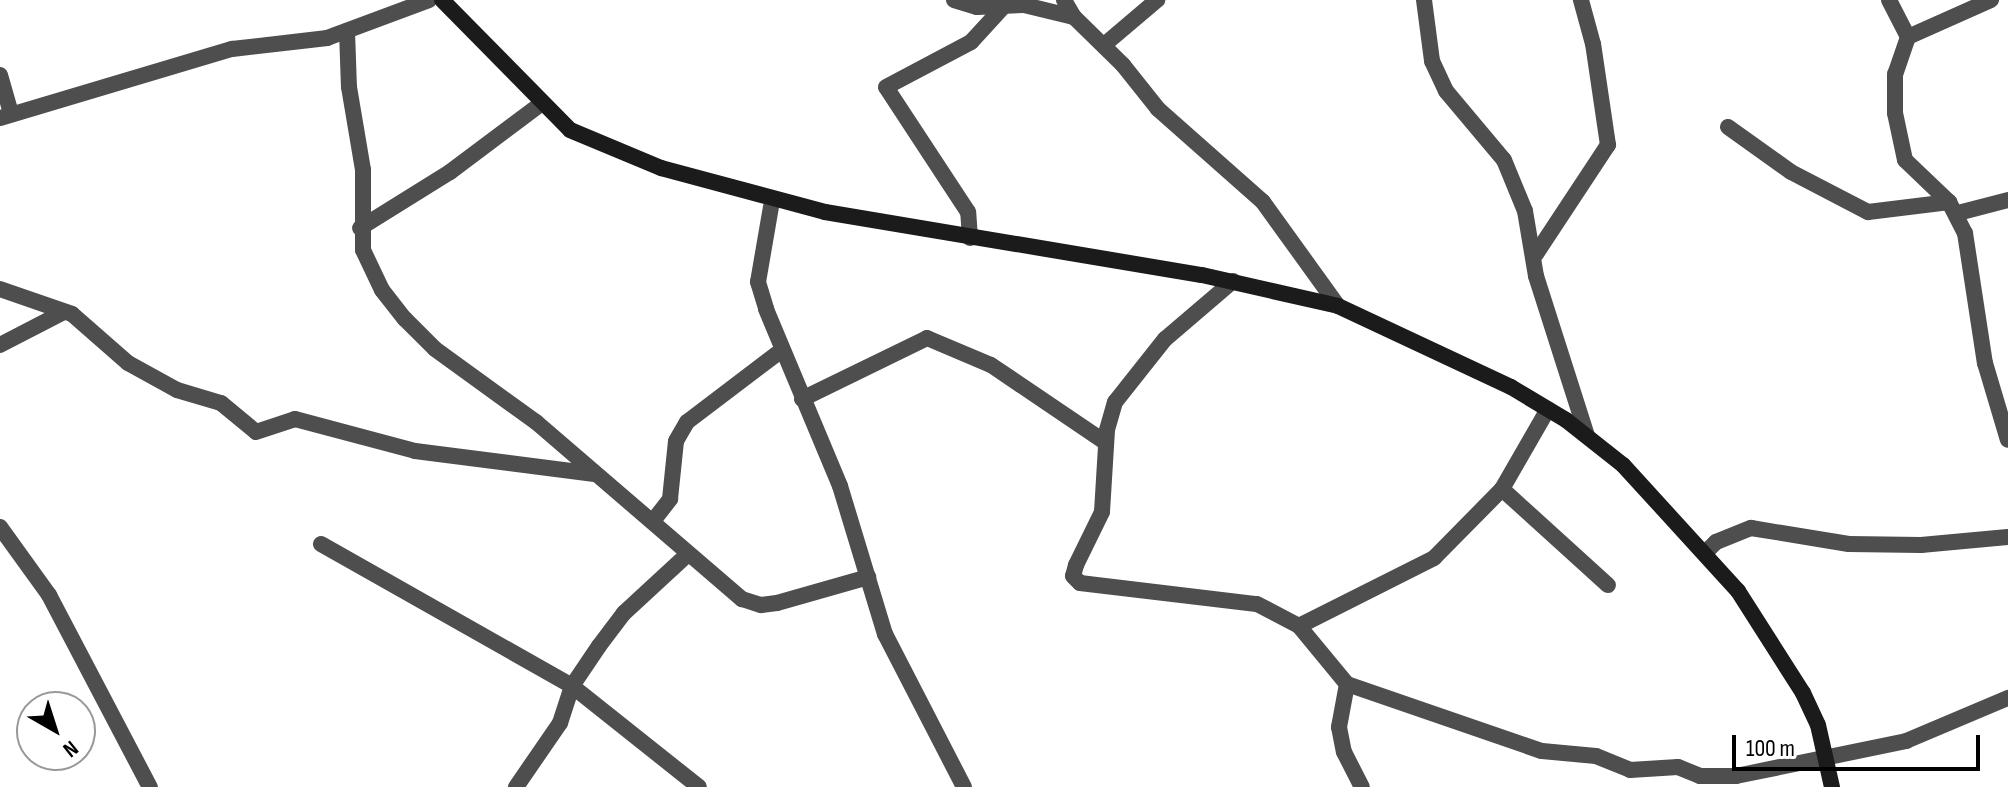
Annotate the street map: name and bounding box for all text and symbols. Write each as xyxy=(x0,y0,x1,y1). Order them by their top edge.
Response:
north arrow xyxy=(16,691,96,771)
scale bar xyxy=(1736,719,1984,769)
text: N xyxy=(57,734,83,763)
text: 100 m xyxy=(1746,734,1795,763)

